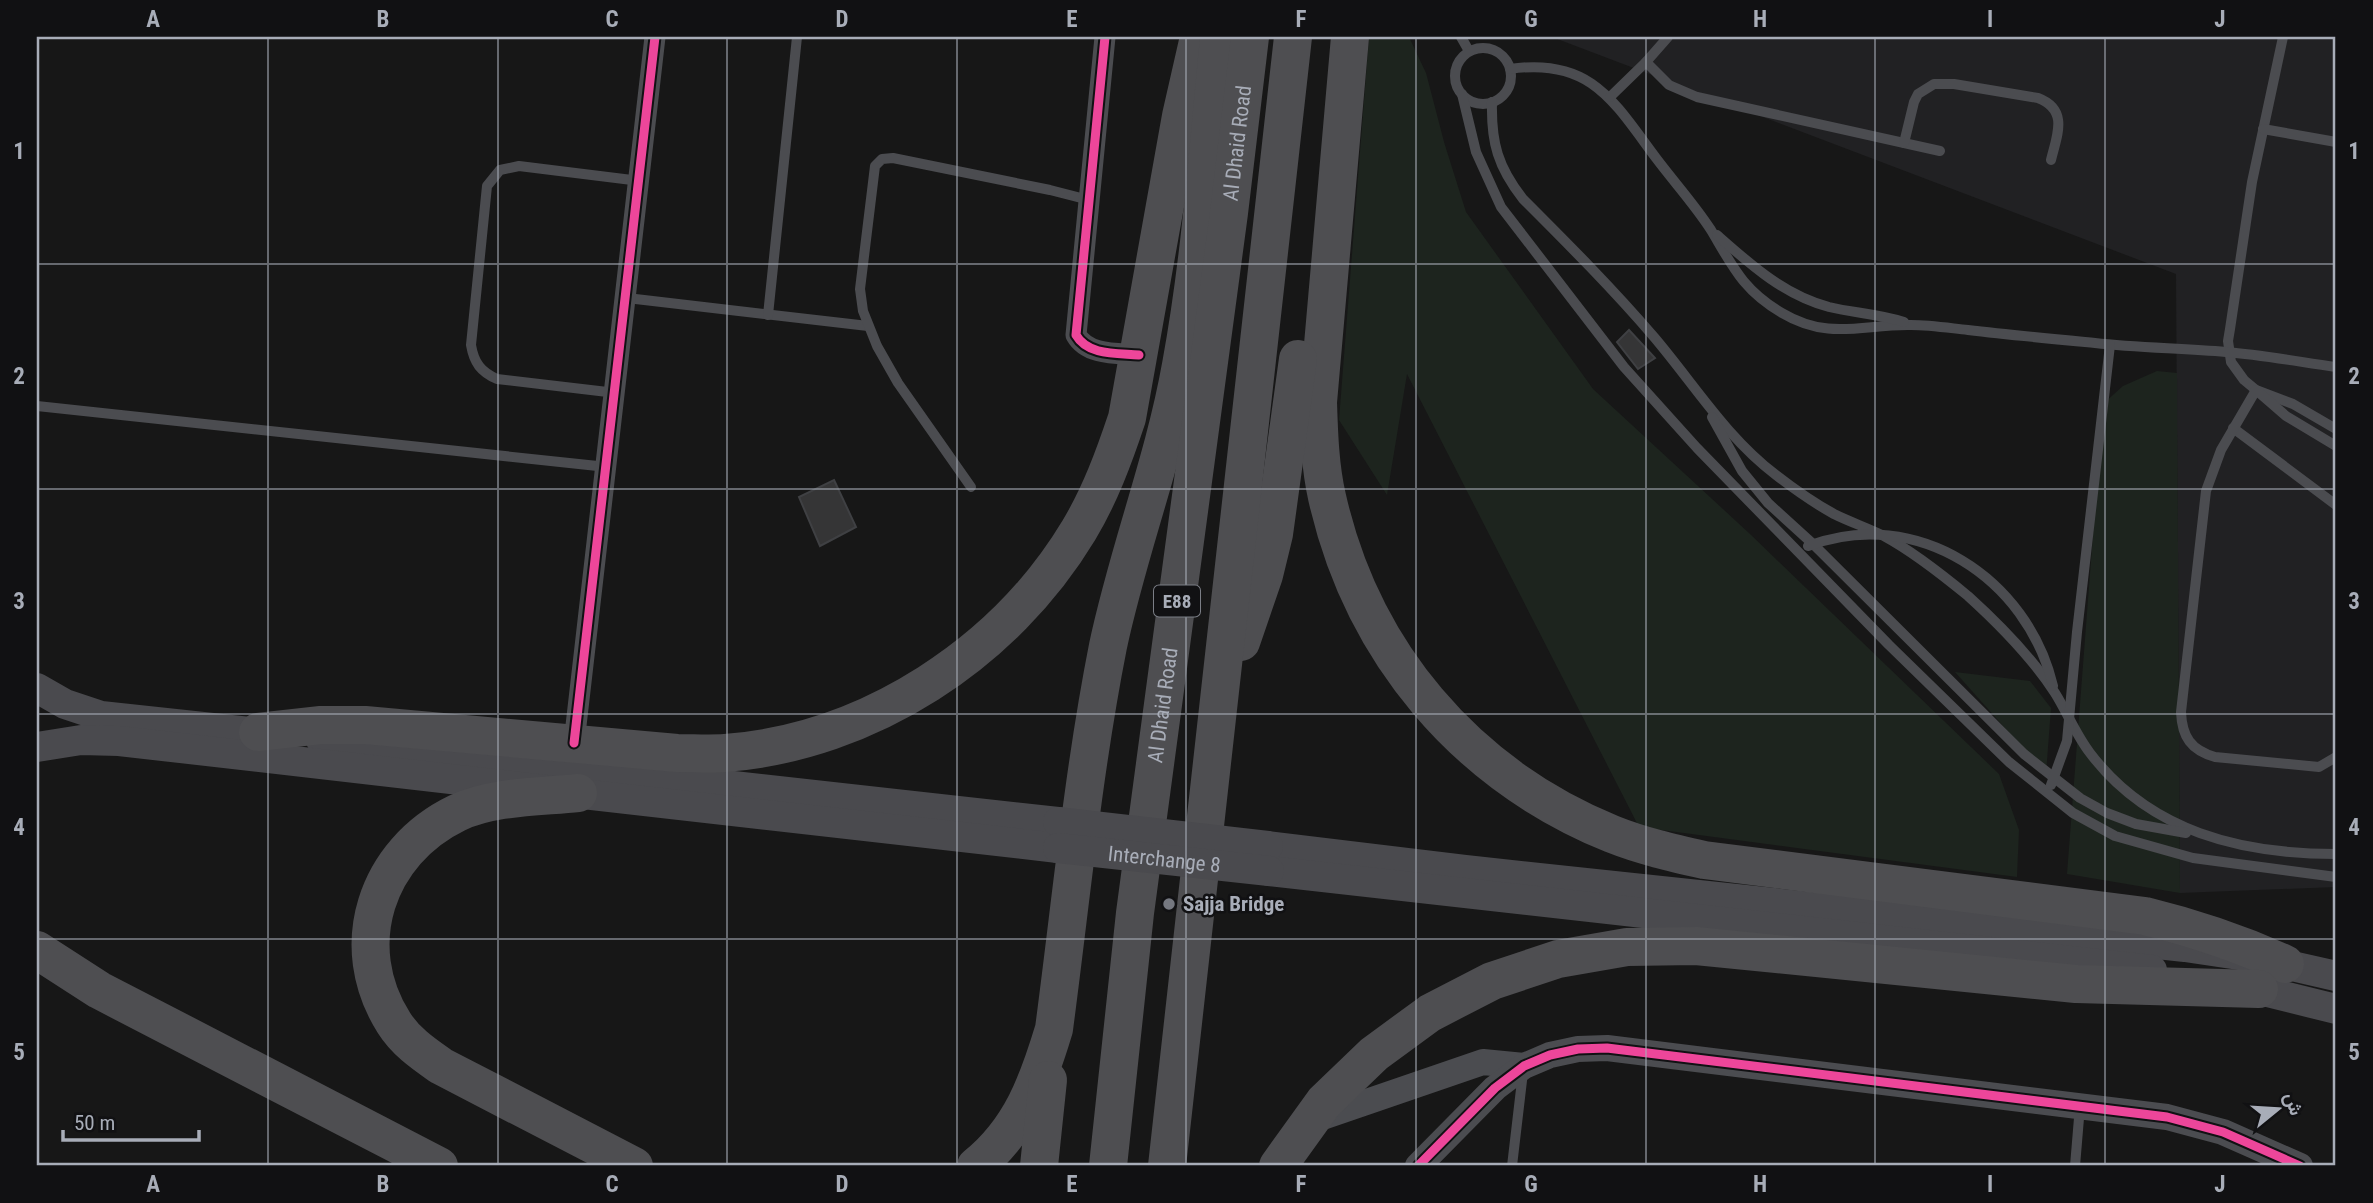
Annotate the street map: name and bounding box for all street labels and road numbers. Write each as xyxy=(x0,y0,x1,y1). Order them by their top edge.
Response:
street label: Al Dhaid Road xyxy=(1219,84,1256,202)
road number: E88 xyxy=(1154,586,1200,616)
street label: Al Dhaid Road xyxy=(1143,646,1183,765)
street label: Interchange 8 xyxy=(1107,842,1222,878)

